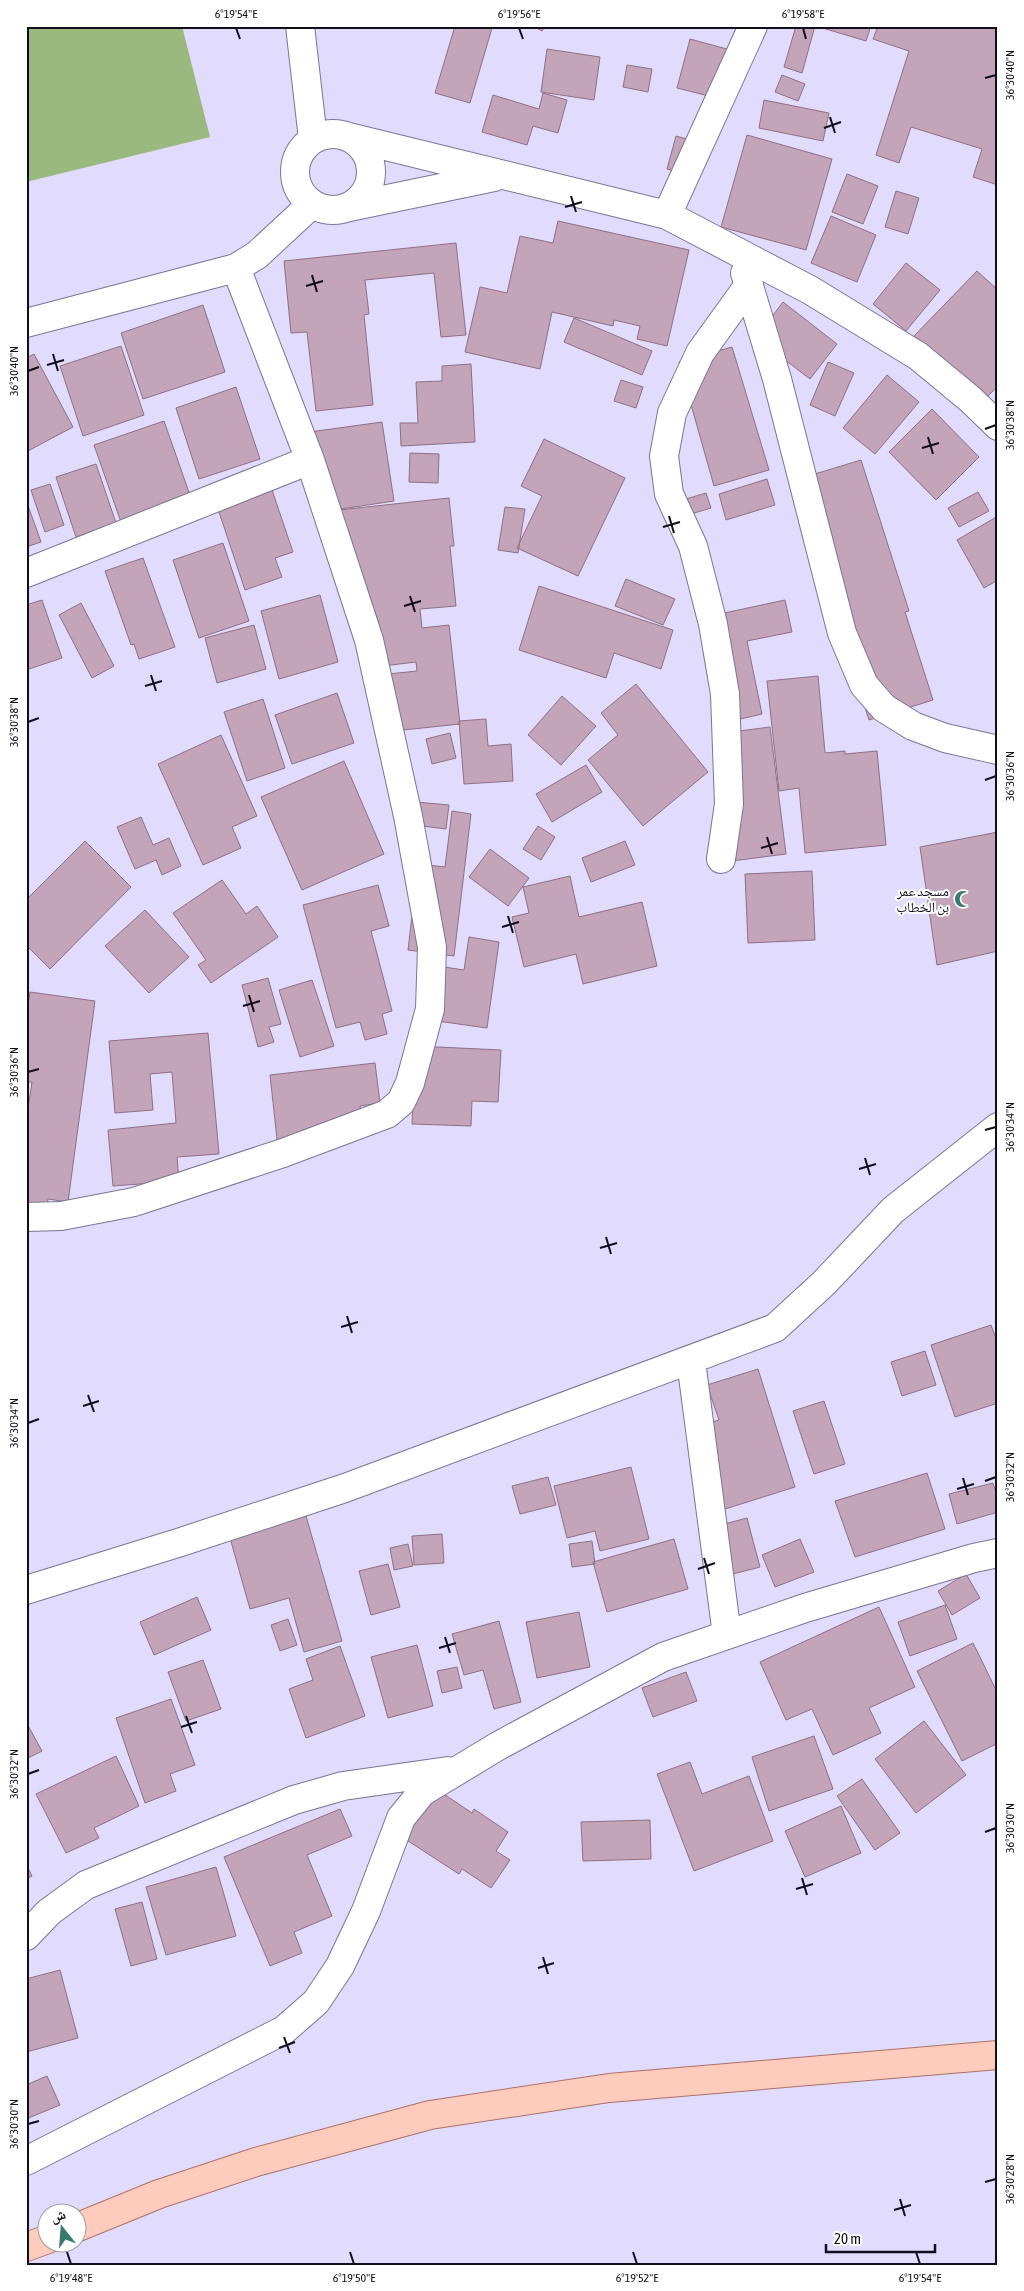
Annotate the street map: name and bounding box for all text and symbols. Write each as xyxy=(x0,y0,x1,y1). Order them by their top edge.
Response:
text: 6°19'54"E xyxy=(215,7,257,21)
text: 6°19'56"E xyxy=(498,7,540,21)
text: 6°19'58"E xyxy=(782,7,824,21)
text: 36°30'40"N xyxy=(1003,50,1017,100)
text: 36°30'40"N xyxy=(7,346,21,396)
text: 36°30'38"N xyxy=(1003,400,1017,450)
text: 36°30'38"N xyxy=(7,697,21,747)
text: 36°30'36"N xyxy=(1003,751,1017,801)
place label: مسجد عمر بن الخطاب xyxy=(896,883,949,916)
mosque icon: مسجد عمر بن الخطاب xyxy=(953,889,973,909)
text: 36°30'36"N xyxy=(7,1047,21,1097)
text: 36°30'34"N xyxy=(1003,1102,1017,1152)
text: 36°30'34"N xyxy=(7,1398,21,1448)
text: 36°30'32"N xyxy=(1003,1452,1017,1502)
text: 36°30'32"N xyxy=(7,1749,21,1799)
text: 36°30'30"N xyxy=(1003,1803,1017,1853)
text: 36°30'30"N xyxy=(7,2099,21,2149)
text: 36°30'28"N xyxy=(1003,2154,1017,2204)
north arrow xyxy=(38,2204,88,2254)
text: ش xyxy=(49,2206,68,2226)
scale bar xyxy=(826,2221,935,2253)
text: 20 m xyxy=(834,2230,861,2247)
text: 6°19'48"E xyxy=(50,2271,92,2285)
text: 6°19'50"E xyxy=(333,2271,375,2285)
text: 6°19'52"E xyxy=(616,2271,658,2285)
text: 6°19'54"E xyxy=(899,2271,941,2285)

